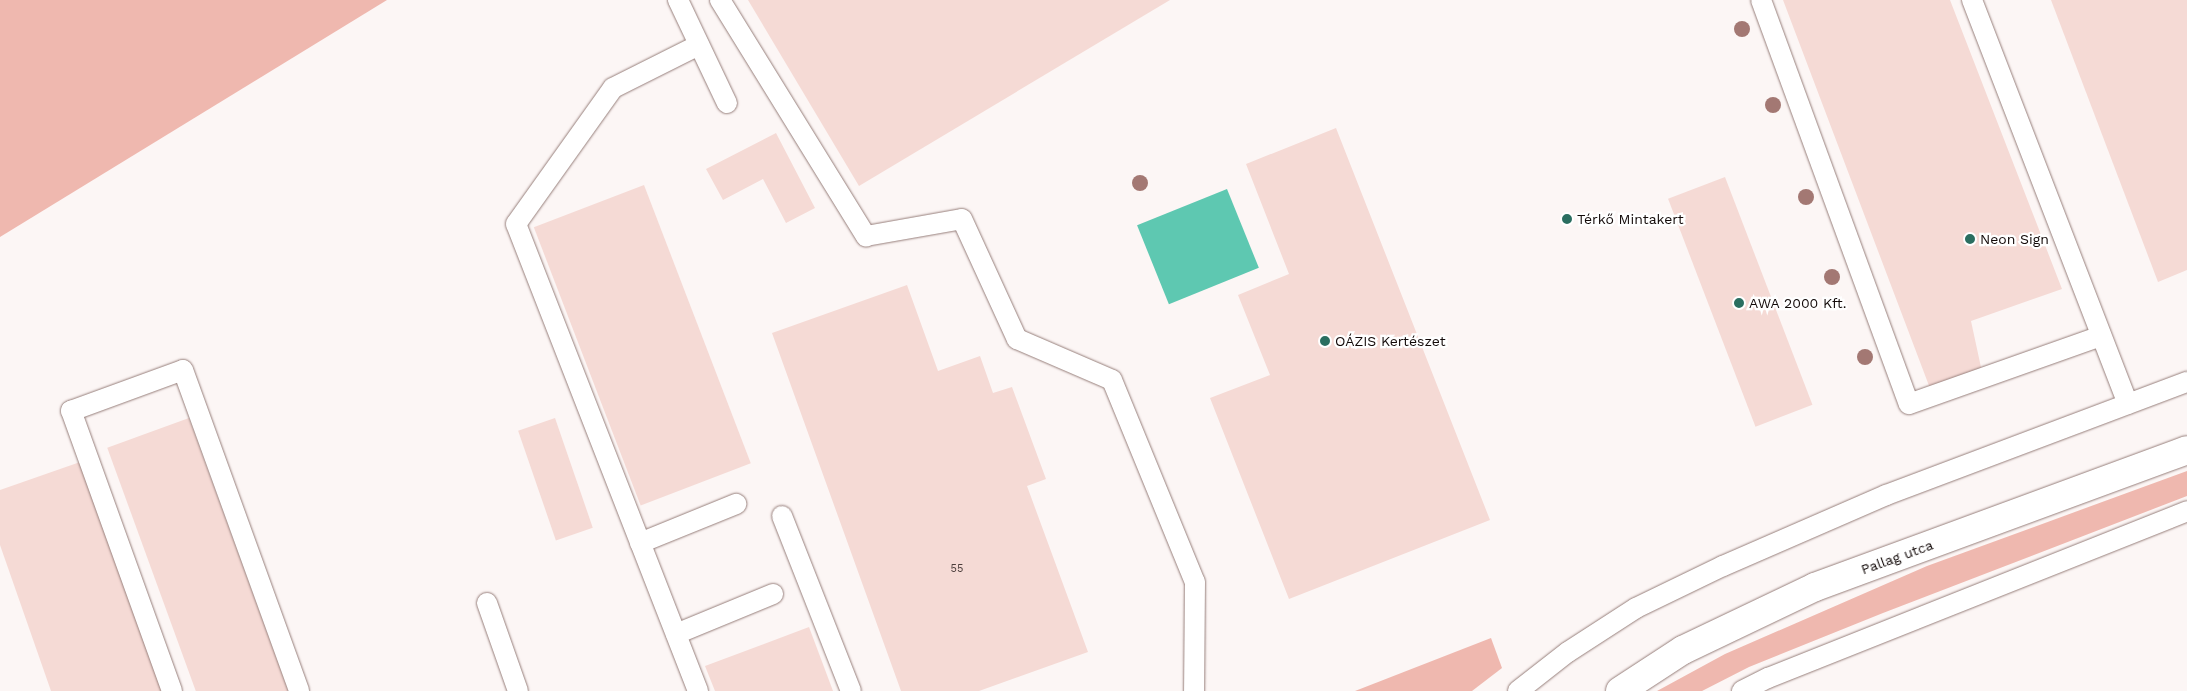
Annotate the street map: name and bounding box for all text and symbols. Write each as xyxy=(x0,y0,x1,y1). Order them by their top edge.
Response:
place label: Térkő Mintakert xyxy=(1577,211,1684,227)
marker: Térkő Mintakert xyxy=(1561,213,1573,225)
place label: Neon Sign xyxy=(1980,231,2049,247)
marker: Neon Sign xyxy=(1964,233,1976,245)
place label: AWA 2000 Kft. xyxy=(1749,295,1847,311)
marker: AWA 2000 Kft. xyxy=(1733,297,1745,309)
place label: OÁZIS Kertészet xyxy=(1335,333,1446,349)
marker: OÁZIS Kertészet xyxy=(1319,335,1331,347)
street label: Pallag utca xyxy=(1859,536,1935,578)
house number: 55 xyxy=(951,562,963,576)

